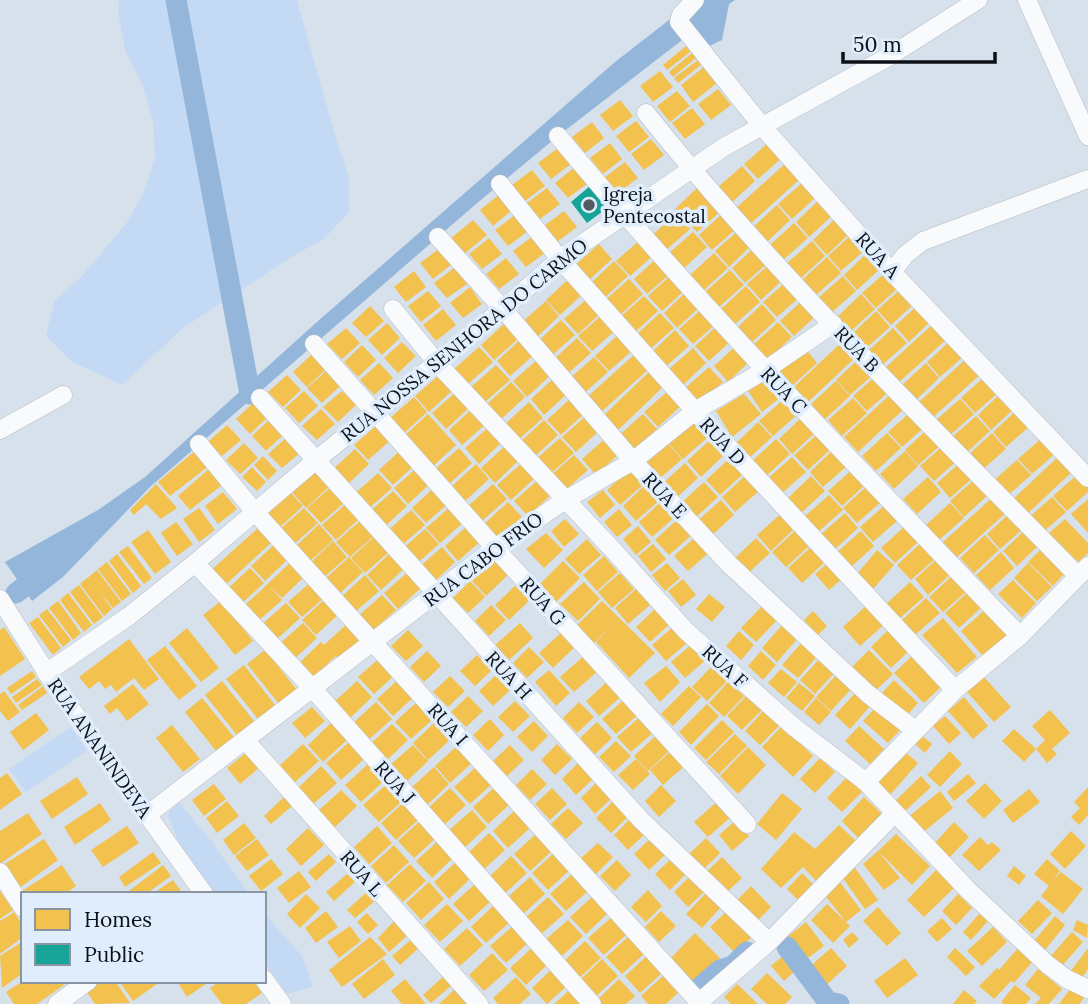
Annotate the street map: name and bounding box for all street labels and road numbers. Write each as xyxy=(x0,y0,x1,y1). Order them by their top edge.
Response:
street label: RUA A xyxy=(851,227,906,284)
street label: RUA NOSSA SENHORA DO CARMO xyxy=(336,233,592,447)
street label: RUA B xyxy=(829,321,885,377)
street label: RUA C xyxy=(756,362,812,418)
street label: RUA D xyxy=(695,412,751,470)
street label: RUA E xyxy=(638,467,692,523)
street label: RUA CABO FRIO xyxy=(419,506,547,612)
street label: RUA G xyxy=(515,572,571,631)
street label: RUA F xyxy=(697,639,753,693)
street label: RUA H xyxy=(481,646,537,704)
street label: RUA ANANINDEVA xyxy=(43,673,158,824)
street label: RUA I xyxy=(423,698,473,750)
street label: RUA J xyxy=(369,756,421,808)
street label: RUA L xyxy=(335,845,389,901)

